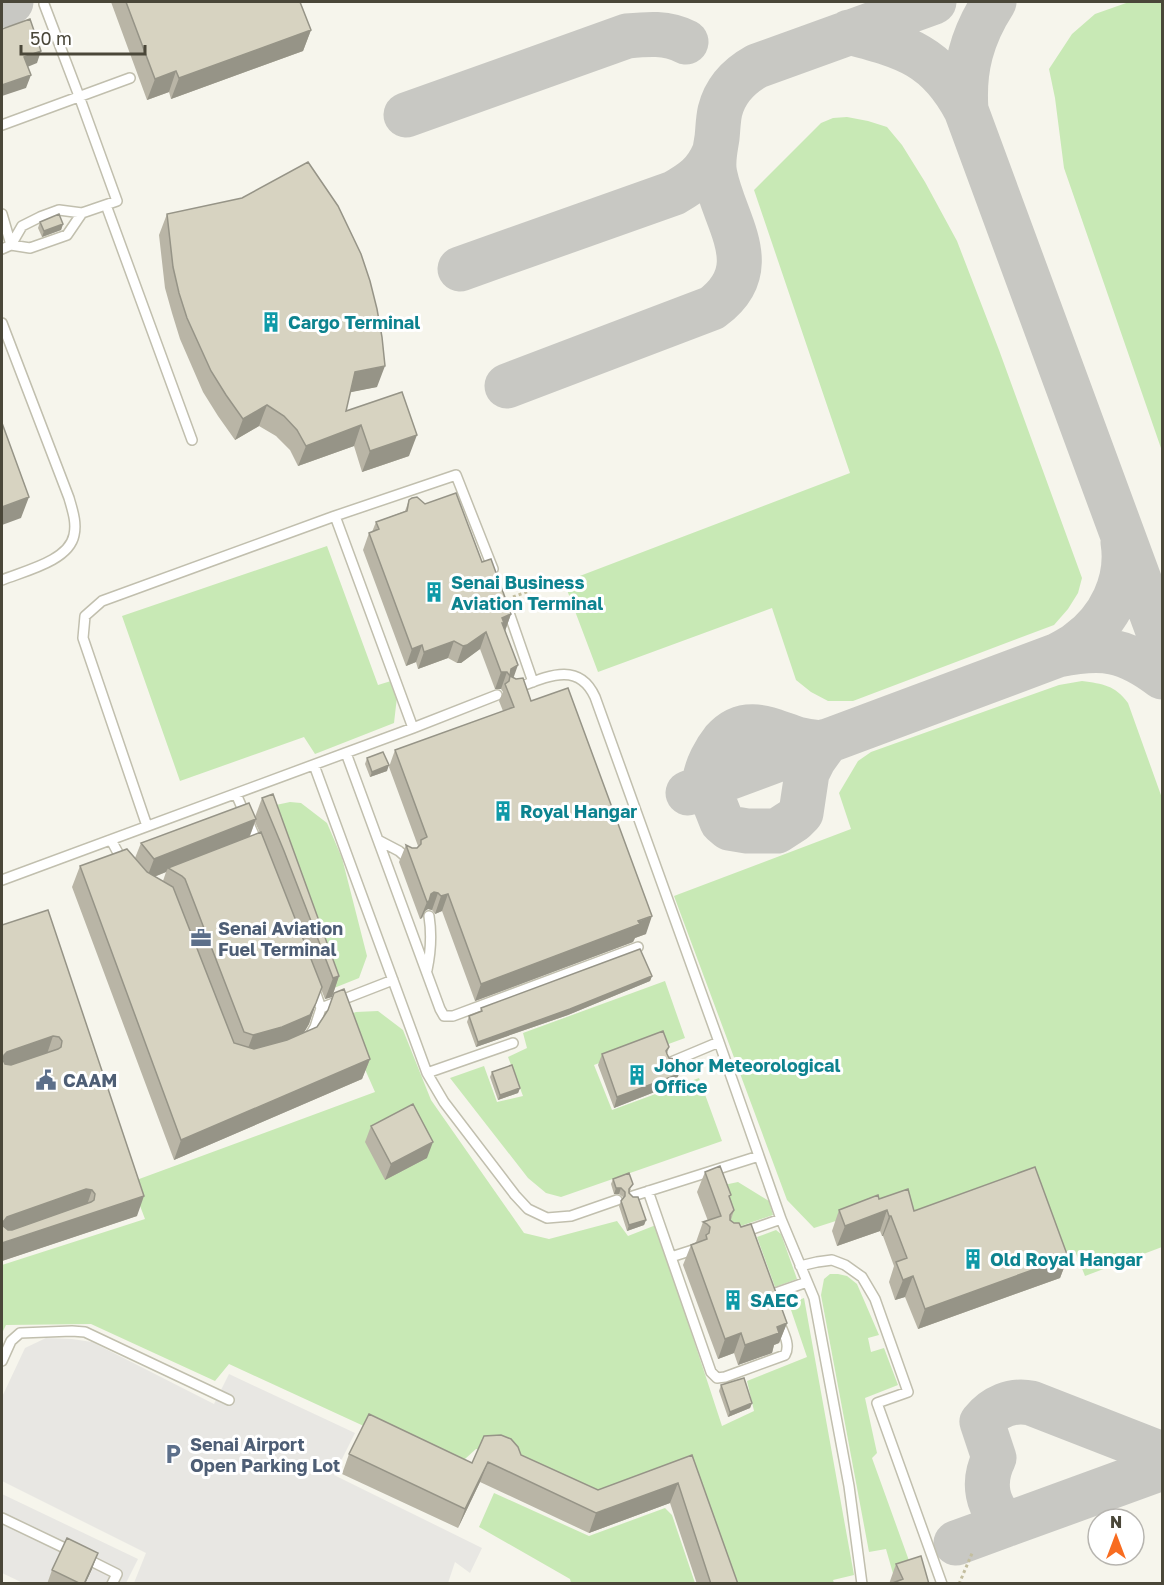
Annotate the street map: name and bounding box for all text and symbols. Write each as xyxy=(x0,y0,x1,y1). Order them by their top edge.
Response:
scale bar xyxy=(21,18,146,56)
text: 50 m xyxy=(30,27,72,49)
building icon: Cargo Terminal xyxy=(259,310,283,334)
place label: Cargo Terminal xyxy=(288,311,420,333)
place label: Senai Business Aviation Terminal xyxy=(451,571,603,614)
building icon: Senai Business Aviation Terminal xyxy=(422,580,446,604)
building icon: Royal Hangar xyxy=(491,799,515,823)
place label: Royal Hangar xyxy=(520,800,637,822)
place label: Senai Aviation Fuel Terminal xyxy=(218,917,343,960)
office icon: Senai Aviation Fuel Terminal xyxy=(189,926,213,950)
place label: Johor Meteorological Office xyxy=(654,1054,841,1097)
building icon: Johor Meteorological Office xyxy=(625,1063,649,1087)
public building icon: CAAM xyxy=(34,1068,58,1092)
place label: CAAM xyxy=(63,1069,117,1091)
building icon: Old Royal Hangar xyxy=(961,1247,985,1271)
place label: Old Royal Hangar xyxy=(990,1248,1143,1270)
building icon: SAEC xyxy=(721,1288,745,1312)
place label: SAEC xyxy=(750,1289,799,1311)
place label: Senai Airport Open Parking Lot xyxy=(190,1433,340,1476)
parking icon: Senai Airport Open Parking Lot xyxy=(161,1442,185,1466)
north arrow xyxy=(1086,1507,1146,1567)
text: N xyxy=(1110,1512,1122,1532)

